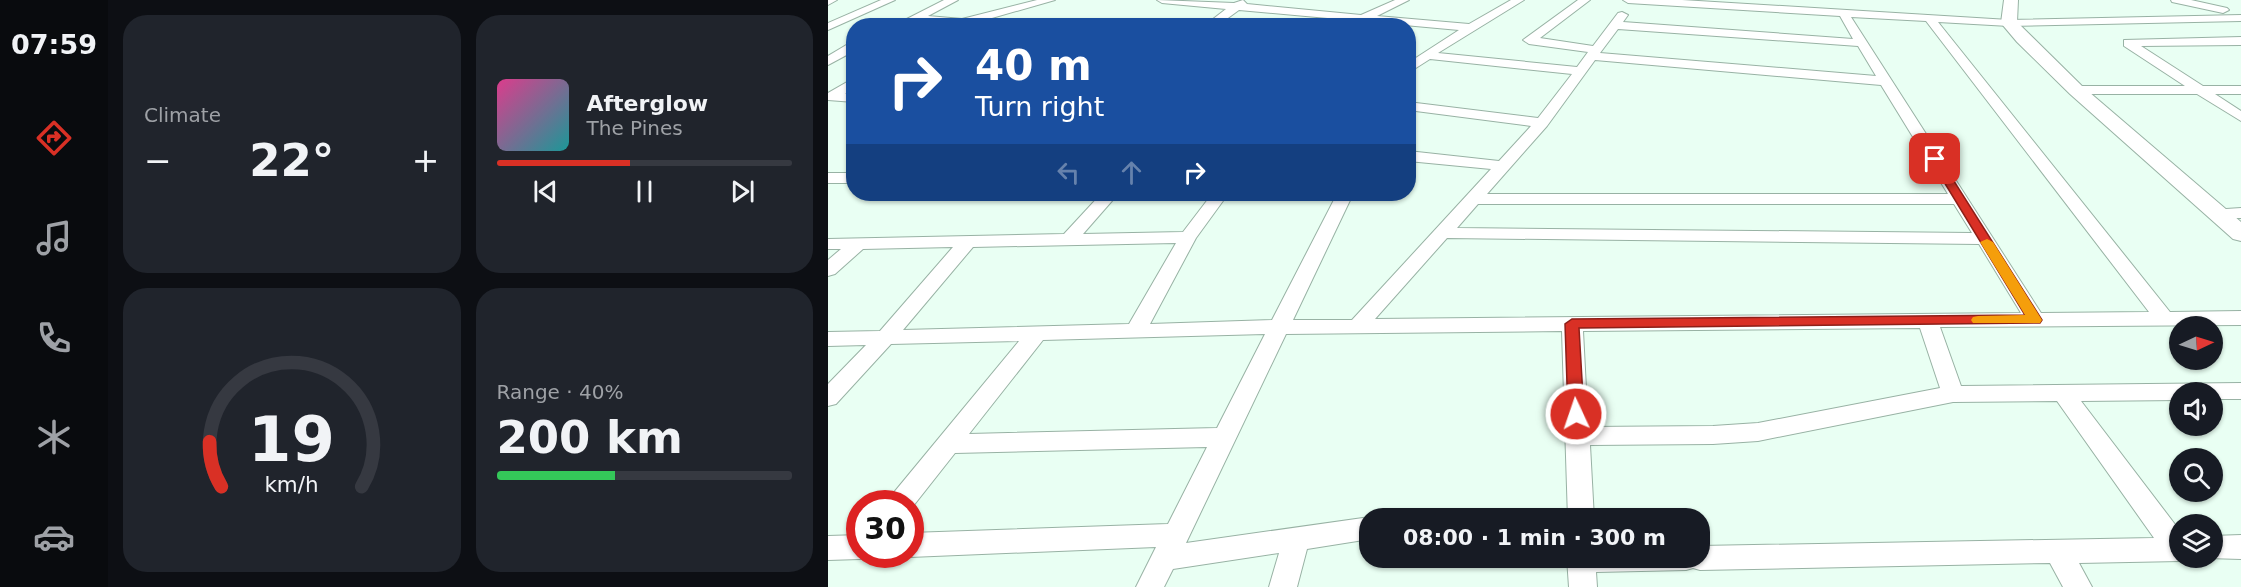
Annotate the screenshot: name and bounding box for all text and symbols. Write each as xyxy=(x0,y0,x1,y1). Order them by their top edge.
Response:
text: 07:59 xyxy=(11,29,97,60)
text: 40 m xyxy=(975,41,1092,90)
icon: right xyxy=(876,42,954,120)
text: Afterglow xyxy=(587,91,708,116)
text: Turn right xyxy=(975,91,1104,122)
text: Climate xyxy=(144,103,221,127)
text: The Pines xyxy=(587,116,683,140)
icon: directions xyxy=(33,117,75,159)
pin xyxy=(1909,133,1960,184)
text: 22° xyxy=(249,134,334,187)
text: − xyxy=(144,141,172,180)
text: + xyxy=(412,141,440,180)
icon: arrive xyxy=(1918,142,1951,175)
icon: left xyxy=(1052,156,1085,189)
icon: ahead xyxy=(1115,156,1148,189)
icon: right xyxy=(1178,156,1211,189)
icon: previous xyxy=(529,175,562,208)
icon: pause xyxy=(628,175,661,208)
icon: next xyxy=(726,175,759,208)
icon: music xyxy=(33,217,75,259)
north arrow xyxy=(2169,316,2223,370)
map controls xyxy=(2169,316,2223,568)
icon: phone xyxy=(33,317,75,359)
text: Range · 40% xyxy=(497,380,623,404)
position arrow xyxy=(1544,382,1608,446)
button: sound xyxy=(2169,382,2223,436)
text: 19 xyxy=(248,403,335,476)
text: 200 km xyxy=(497,411,683,464)
icon: climate xyxy=(33,416,75,458)
button: search xyxy=(2169,448,2223,502)
text: km/h xyxy=(265,472,319,497)
speed limit sign: 30 xyxy=(846,490,924,568)
button: layers xyxy=(2169,514,2223,568)
icon: car xyxy=(33,516,75,558)
text: 08:00 · 1 min · 300 m xyxy=(1403,525,1666,550)

